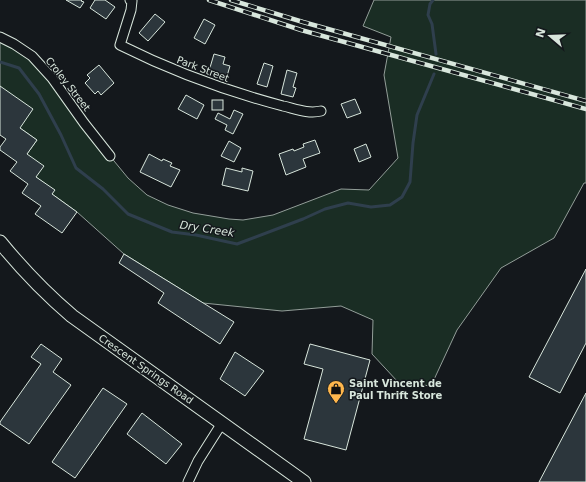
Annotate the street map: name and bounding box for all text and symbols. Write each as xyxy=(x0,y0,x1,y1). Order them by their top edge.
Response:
north arrow xyxy=(530,16,570,56)
text: N xyxy=(533,26,549,39)
street label: Park Street xyxy=(175,54,231,84)
street label: Croley Street xyxy=(44,55,93,113)
water label: Dry Creek xyxy=(179,218,236,240)
street label: Crescent Springs Road xyxy=(97,332,195,406)
place label: Saint Vincent de Paul Thrift Store xyxy=(349,378,443,401)
shop icon: Saint Vincent de Paul Thrift Store xyxy=(326,379,346,404)

